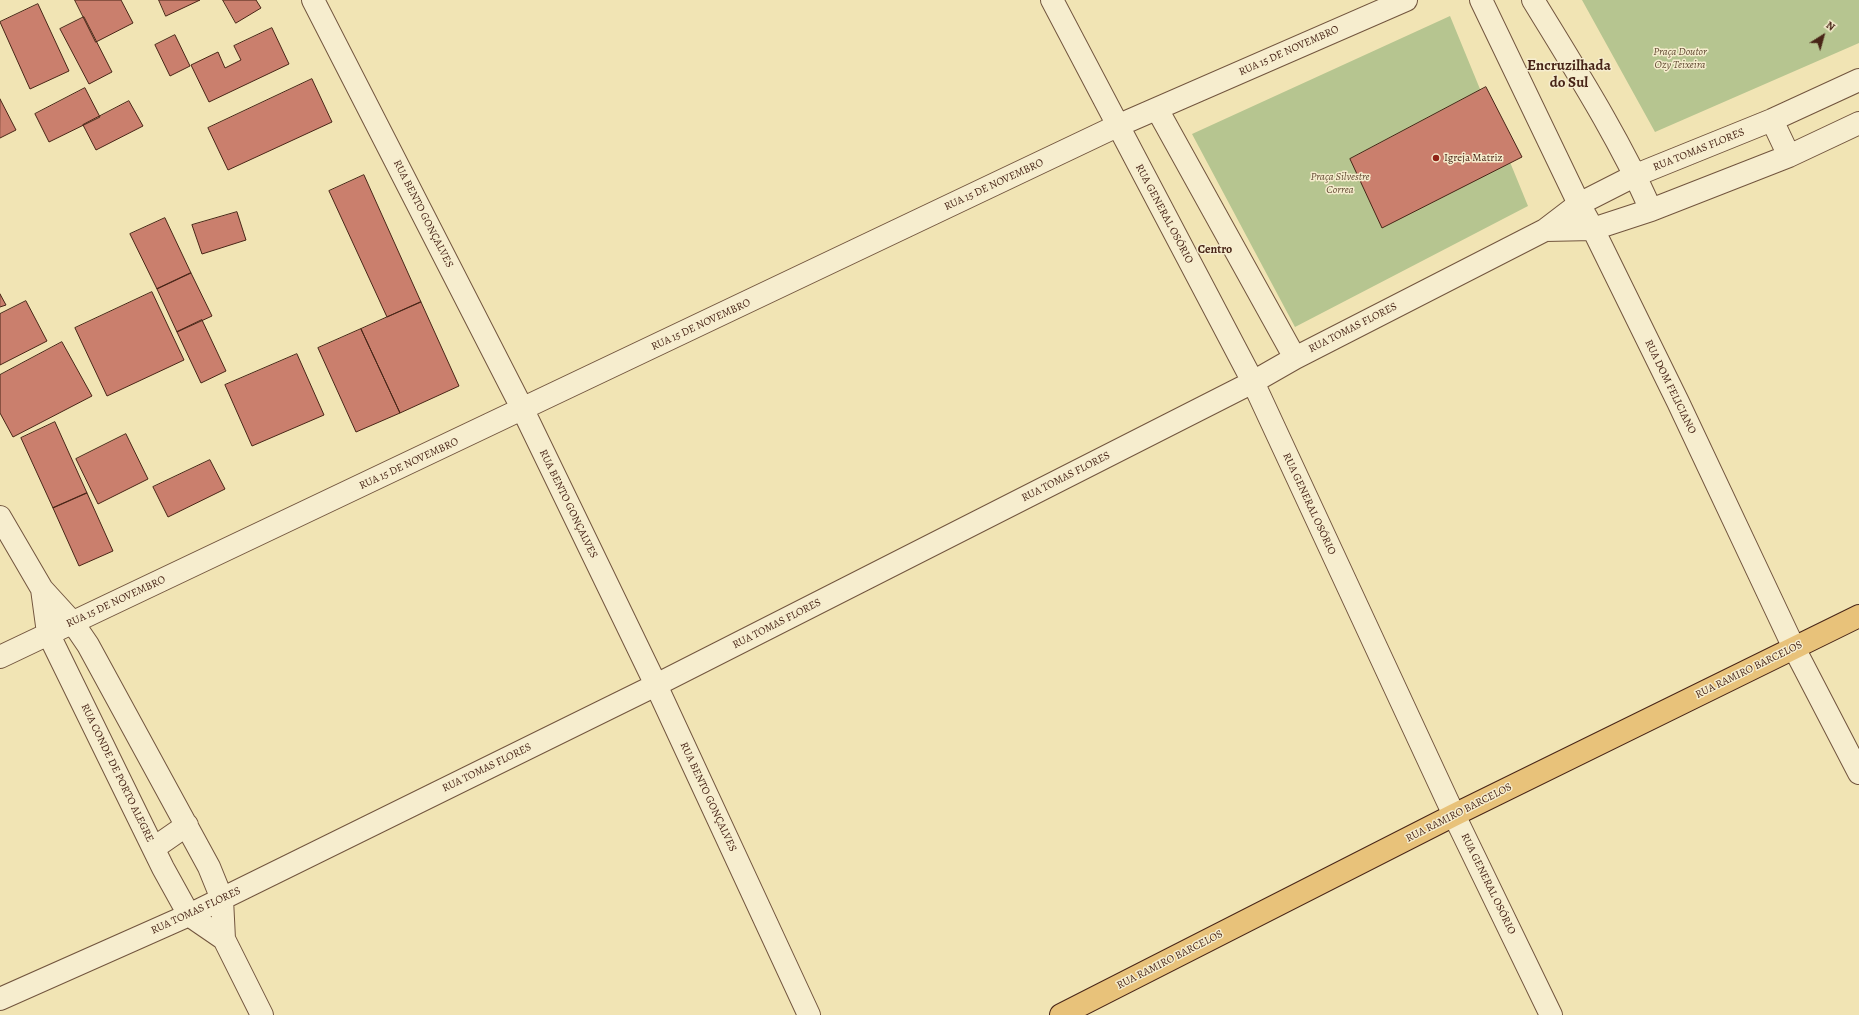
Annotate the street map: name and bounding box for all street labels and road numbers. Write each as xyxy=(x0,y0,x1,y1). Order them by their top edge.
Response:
street label: RUA 15 DE NOVEMBRO xyxy=(1237,23,1341,79)
street label: RUA TOMAS FLORES xyxy=(1651,126,1747,174)
street label: RUA 15 DE NOVEMBRO xyxy=(942,156,1046,214)
street label: RUA BENTO GONÇALVES xyxy=(390,158,456,270)
street label: RUA GENERAL OSÓRIO xyxy=(1132,162,1196,266)
street label: RUA 15 DE NOVEMBRO xyxy=(649,296,753,354)
street label: RUA TOMAS FLORES xyxy=(1307,300,1399,356)
street label: RUA DOM FELICIANO xyxy=(1641,338,1699,436)
street label: RUA 15 DE NOVEMBRO xyxy=(357,435,461,493)
street label: RUA BENTO GONÇALVES xyxy=(536,448,600,560)
street label: RUA TOMAS FLORES xyxy=(1020,449,1112,505)
street label: RUA GENERAL OSÓRIO xyxy=(1280,451,1338,557)
street label: RUA 15 DE NOVEMBRO xyxy=(64,573,168,631)
street label: RUA TOMAS FLORES xyxy=(731,596,823,652)
street label: RUA RAMIRO BARCELOS xyxy=(1693,638,1805,702)
street label: RUA CONDE DE PORTO ALEGRE xyxy=(78,702,156,844)
street label: RUA BENTO GONÇALVES xyxy=(677,740,739,854)
street label: RUA TOMAS FLORES xyxy=(440,741,534,795)
street label: RUA RAMIRO BARCELOS xyxy=(1404,780,1514,846)
street label: RUA GENERAL OSÓRIO xyxy=(1458,831,1518,937)
street label: RUA TOMAS FLORES xyxy=(149,884,243,938)
street label: RUA RAMIRO BARCELOS xyxy=(1115,927,1225,993)

